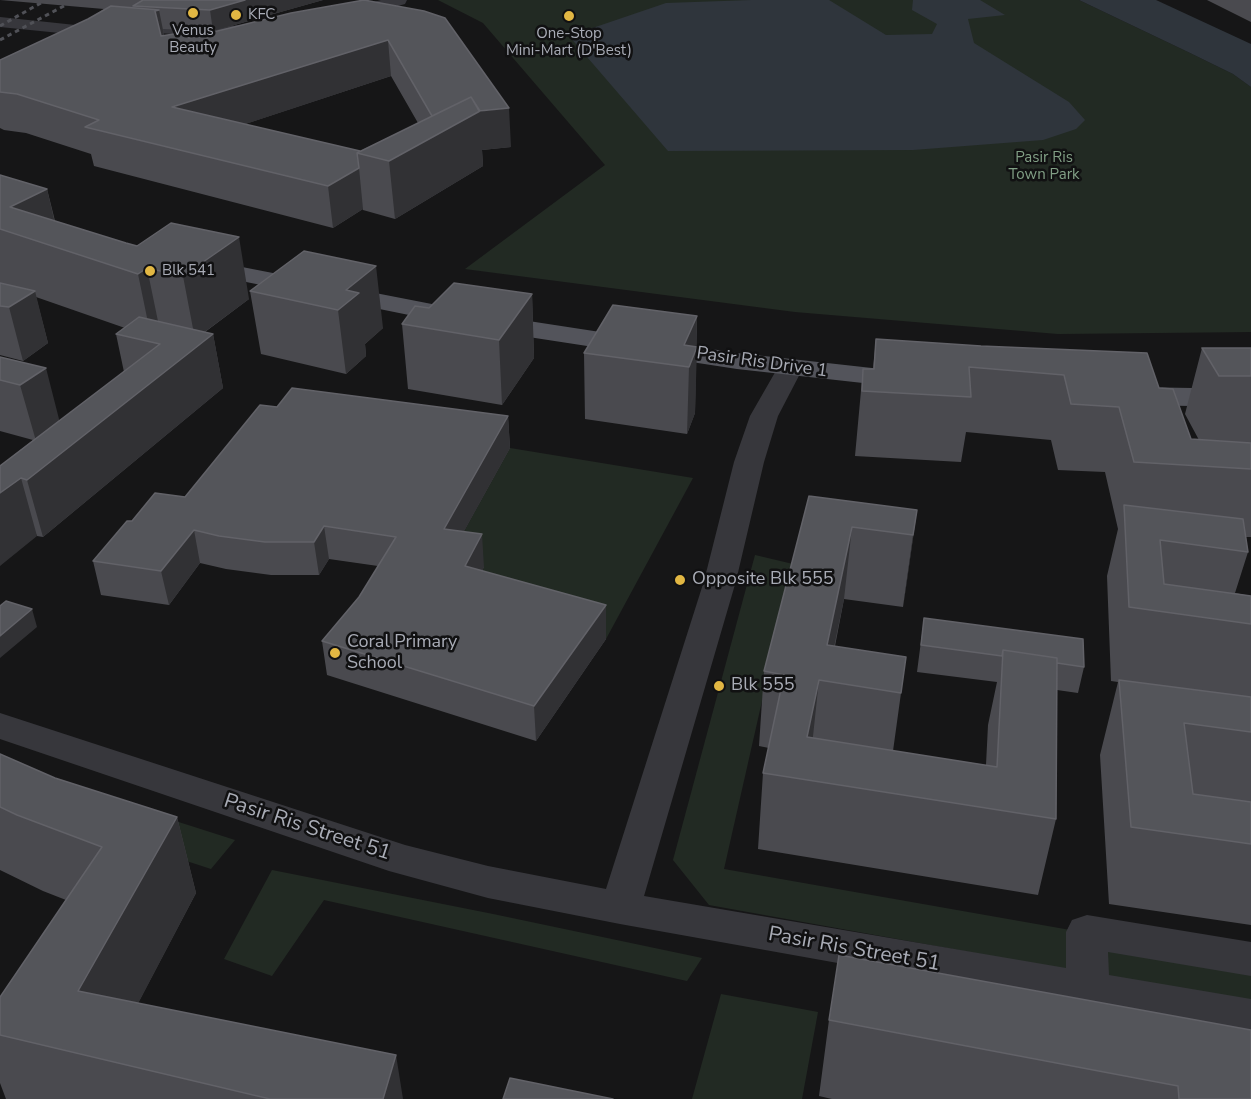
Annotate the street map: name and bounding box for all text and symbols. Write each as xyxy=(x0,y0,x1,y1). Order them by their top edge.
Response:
marker: Venus Beauty xyxy=(186,6,200,20)
place label: KFC xyxy=(248,6,275,24)
marker: KFC xyxy=(229,8,243,22)
marker: One-Stop Mini-Mart (D'Best) xyxy=(562,9,576,23)
place label: Venus Beauty xyxy=(169,22,217,57)
place label: One-Stop Mini-Mart (D'Best) xyxy=(506,25,632,60)
park label: Pasir Ris Town Park xyxy=(1008,149,1080,184)
place label: Blk 541 xyxy=(162,262,215,280)
marker: Blk 541 xyxy=(143,264,157,278)
street label: Pasir Ris Drive 1 xyxy=(695,343,829,383)
place label: Opposite Blk 555 xyxy=(692,569,834,591)
marker: Opposite Blk 555 xyxy=(673,573,687,587)
place label: Coral Primary School xyxy=(347,632,457,674)
marker: Coral Primary School xyxy=(328,646,342,660)
place label: Blk 555 xyxy=(731,675,795,697)
marker: Blk 555 xyxy=(712,679,726,693)
street label: Pasir Ris Street 51 xyxy=(220,789,394,867)
street label: Pasir Ris Street 51 xyxy=(766,922,942,978)

